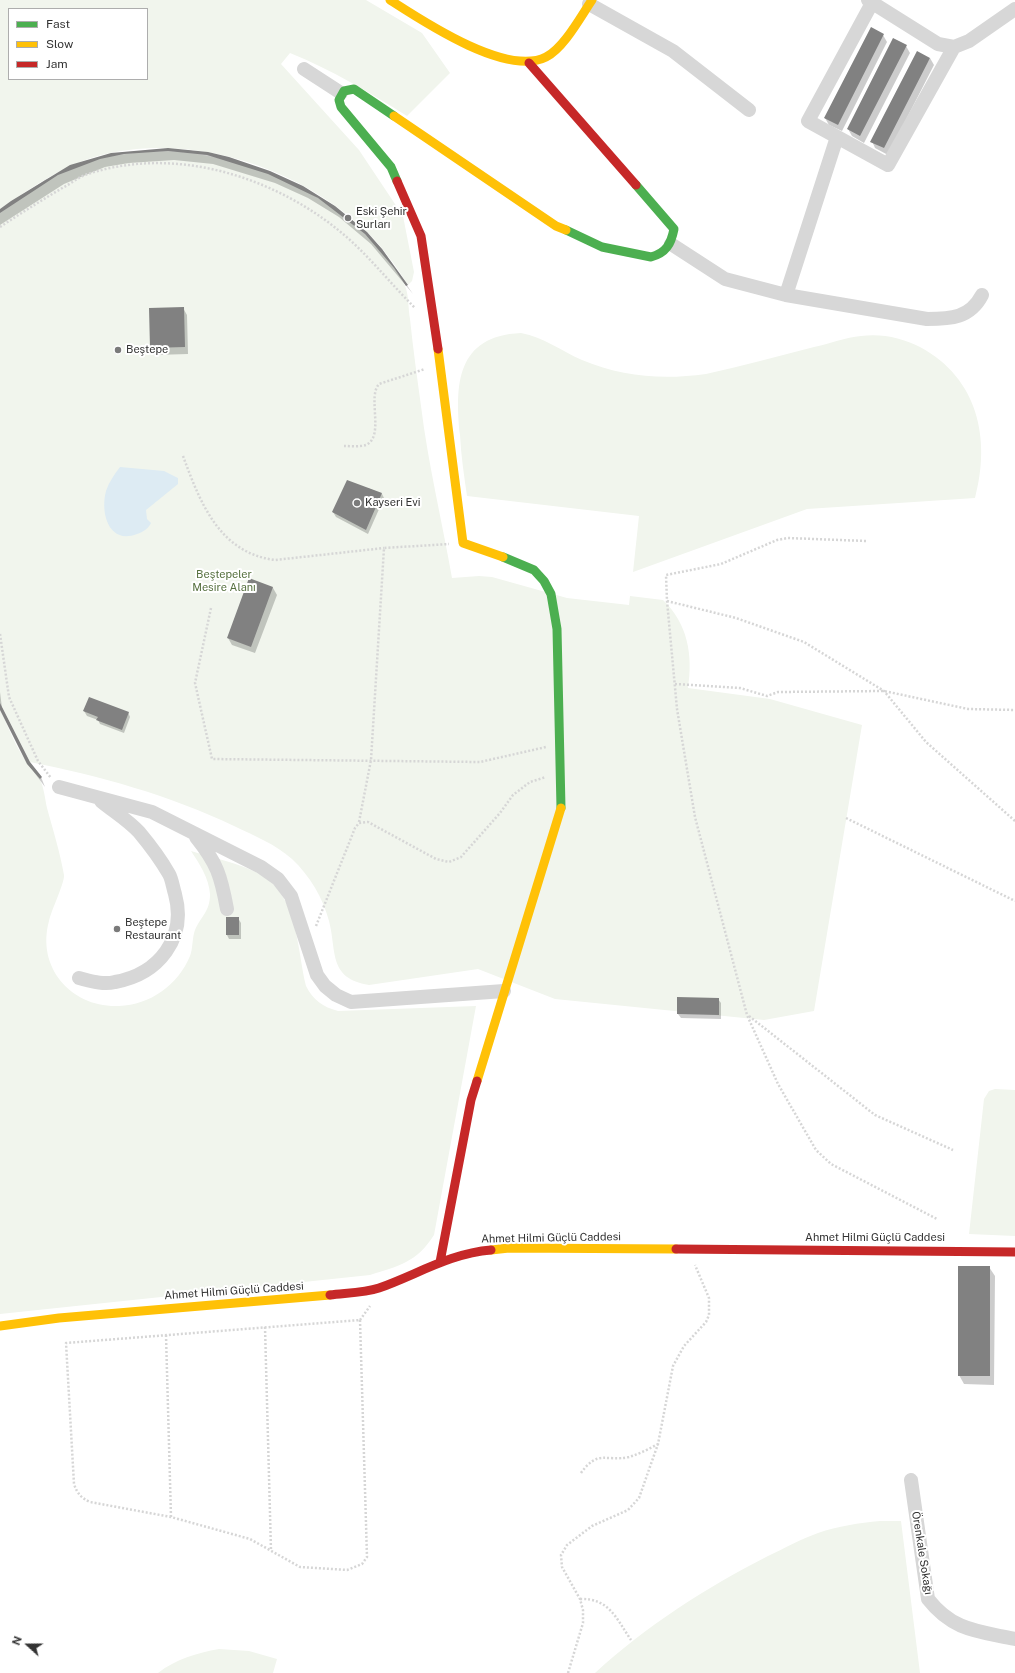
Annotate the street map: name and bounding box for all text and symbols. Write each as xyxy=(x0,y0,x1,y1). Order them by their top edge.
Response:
legend xyxy=(8,8,148,80)
text: Fast xyxy=(46,17,70,31)
text: Slow xyxy=(46,37,73,51)
text: Jam xyxy=(46,57,68,71)
place label: Eski Şehir Surları xyxy=(356,205,407,231)
marker: Eski Şehir Surları xyxy=(343,213,353,223)
place label: Beştepe xyxy=(126,343,168,357)
marker: Beştepe xyxy=(113,345,123,355)
place label: Kayseri Evi xyxy=(365,496,421,510)
marker: Kayseri Evi xyxy=(352,498,362,508)
park label: Beştepeler Mesire Alanı xyxy=(192,568,256,594)
place label: Beştepe Restaurant xyxy=(125,916,181,942)
marker: Beştepe Restaurant xyxy=(112,924,122,934)
street label: Ahmet Hilmi Güçlü Caddesi xyxy=(481,1230,621,1246)
street label: Ahmet Hilmi Güçlü Caddesi xyxy=(805,1231,945,1245)
street label: Ahmet Hilmi Güçlü Caddesi xyxy=(164,1280,304,1302)
street label: Örenkale Sokağı xyxy=(909,1510,935,1596)
north arrow xyxy=(8,1625,48,1665)
text: N xyxy=(10,1635,24,1647)

